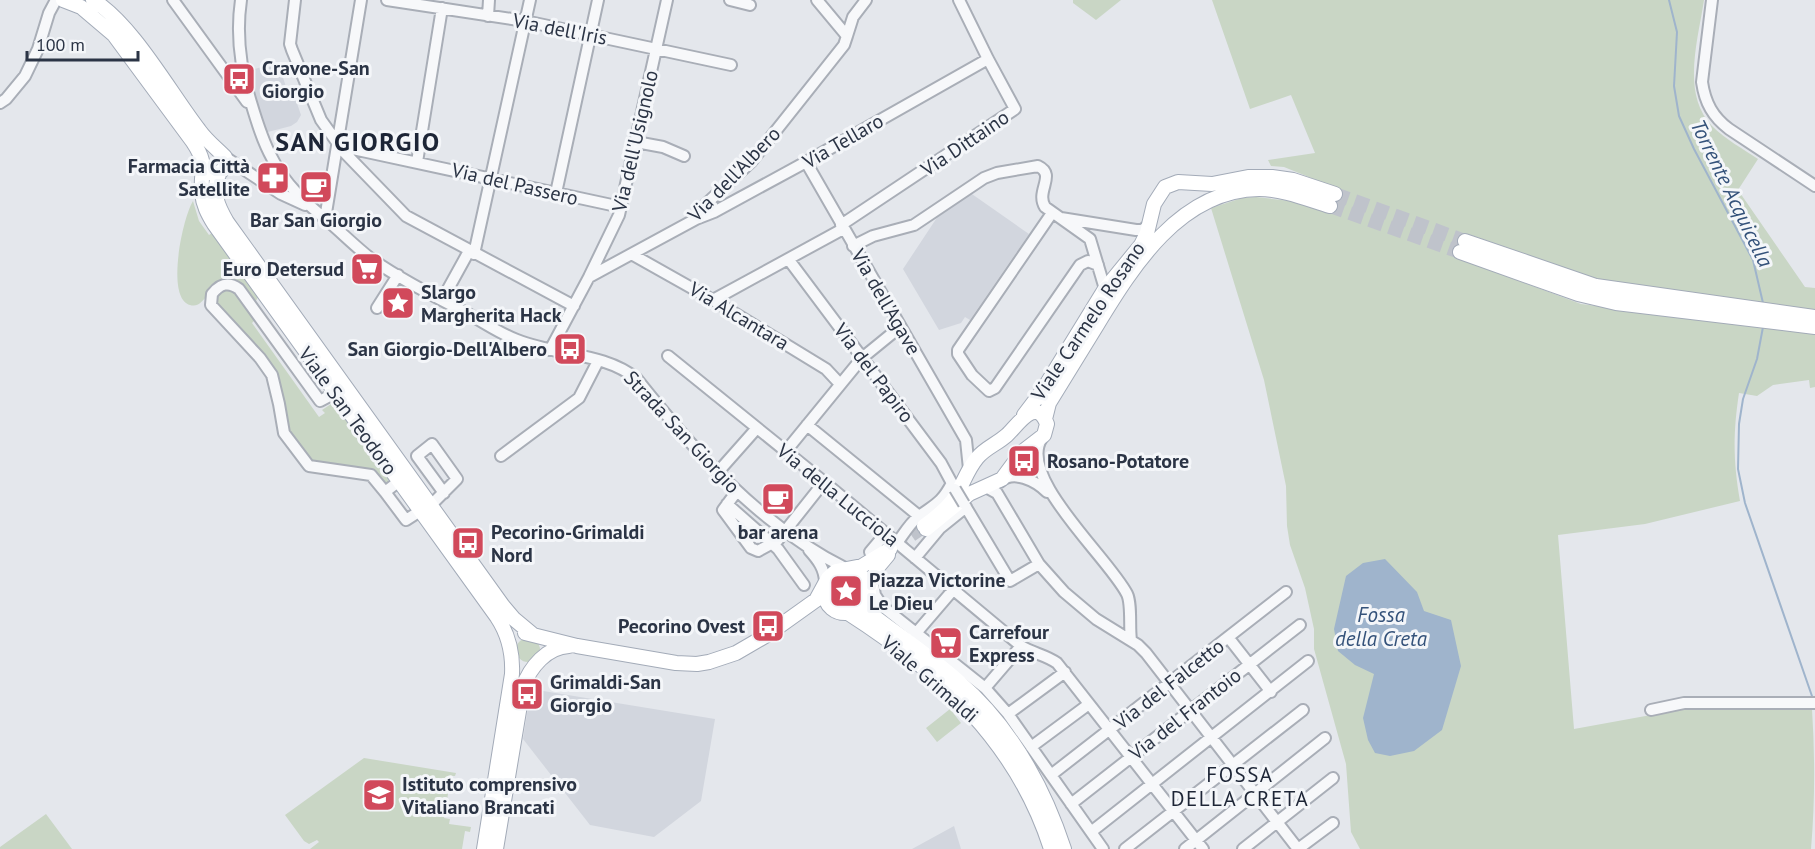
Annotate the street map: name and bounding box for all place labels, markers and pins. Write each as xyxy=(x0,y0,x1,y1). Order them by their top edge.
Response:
place label: Cravone-San Giorgio xyxy=(262,55,370,104)
bus stop icon: Cravone-San Giorgio xyxy=(221,61,257,97)
place label: Farmacia Città Satellite xyxy=(128,153,250,202)
pharmacy icon: Farmacia Città Satellite xyxy=(255,160,291,196)
cafe icon: Bar San Giorgio xyxy=(298,169,334,205)
place label: Bar San Giorgio xyxy=(250,207,382,233)
supermarket icon: Euro Detersud xyxy=(349,251,385,287)
place label: Euro Detersud xyxy=(223,256,344,282)
place label: Slargo Margherita Hack xyxy=(421,279,562,328)
place icon: Slargo Margherita Hack xyxy=(380,285,416,321)
bus stop icon: San Giorgio-Dell'Albero xyxy=(552,331,588,367)
place label: San Giorgio-Dell'Albero xyxy=(347,336,547,362)
bus stop icon: Rosano-Potatore xyxy=(1006,443,1042,479)
place label: Rosano-Potatore xyxy=(1047,448,1189,474)
cafe icon: bar arena xyxy=(760,481,796,517)
place label: Pecorino-Grimaldi Nord xyxy=(491,519,645,568)
place label: bar arena xyxy=(738,519,818,545)
bus stop icon: Pecorino-Grimaldi Nord xyxy=(450,525,486,561)
place label: Piazza Victorine Le Dieu xyxy=(869,567,1006,616)
place icon: Piazza Victorine Le Dieu xyxy=(828,573,864,609)
bus stop icon: Pecorino Ovest xyxy=(750,608,786,644)
place label: Pecorino Ovest xyxy=(618,613,745,639)
place label: Carrefour Express xyxy=(969,619,1049,668)
supermarket icon: Carrefour Express xyxy=(928,625,964,661)
place label: Grimaldi-San Giorgio xyxy=(550,669,661,718)
bus stop icon: Grimaldi-San Giorgio xyxy=(509,676,545,712)
place label: Istituto comprensivo Vitaliano Brancati xyxy=(401,771,577,820)
school or university icon: Istituto comprensivo Vitaliano Brancati xyxy=(361,777,397,813)

